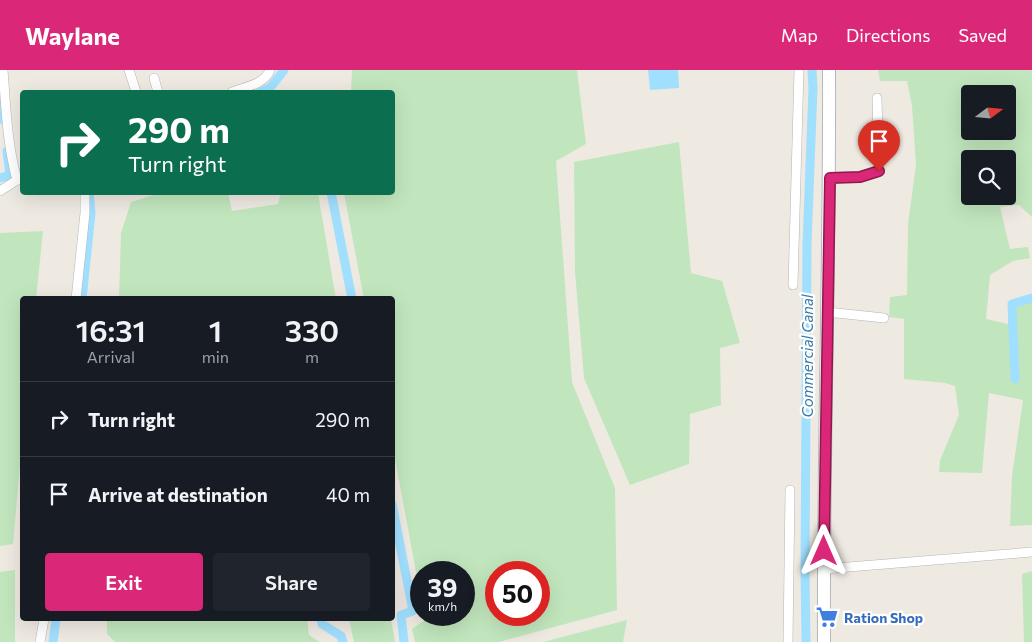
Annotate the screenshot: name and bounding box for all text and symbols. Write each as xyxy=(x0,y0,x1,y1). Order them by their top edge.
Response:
text: Waylane xyxy=(25,21,120,50)
text: Map xyxy=(781,24,818,46)
text: Directions xyxy=(846,24,930,46)
text: Saved xyxy=(958,24,1007,46)
north arrow xyxy=(961,85,1016,140)
map controls xyxy=(961,85,1016,205)
text: 290 m xyxy=(128,107,230,150)
icon: right xyxy=(45,110,110,175)
pin xyxy=(858,120,900,171)
icon: arrive xyxy=(865,127,893,155)
text: Turn right xyxy=(128,150,226,177)
button: search xyxy=(961,150,1016,205)
water label: Commercial Canal xyxy=(798,293,816,418)
text: 16:31 xyxy=(76,311,146,348)
text: 1 xyxy=(209,311,222,348)
text: 330 xyxy=(285,311,339,348)
text: Arrival xyxy=(87,347,135,366)
text: min xyxy=(202,347,229,366)
text: m xyxy=(305,347,319,366)
icon: right xyxy=(45,405,73,433)
text: Turn right xyxy=(88,408,175,431)
text: 290 m xyxy=(315,408,370,431)
icon: arrive xyxy=(45,480,73,508)
text: Arrive at destination xyxy=(88,483,268,506)
text: 40 m xyxy=(326,483,370,506)
position arrow xyxy=(797,524,849,576)
button: Exit xyxy=(45,553,203,611)
button: Share xyxy=(213,553,370,611)
speed limit sign: 50 xyxy=(485,561,550,626)
text: 39 xyxy=(428,572,458,602)
text: km/h xyxy=(428,599,457,613)
supermarket icon: Ration Shop xyxy=(814,604,840,630)
place label: Ration Shop xyxy=(844,609,923,626)

